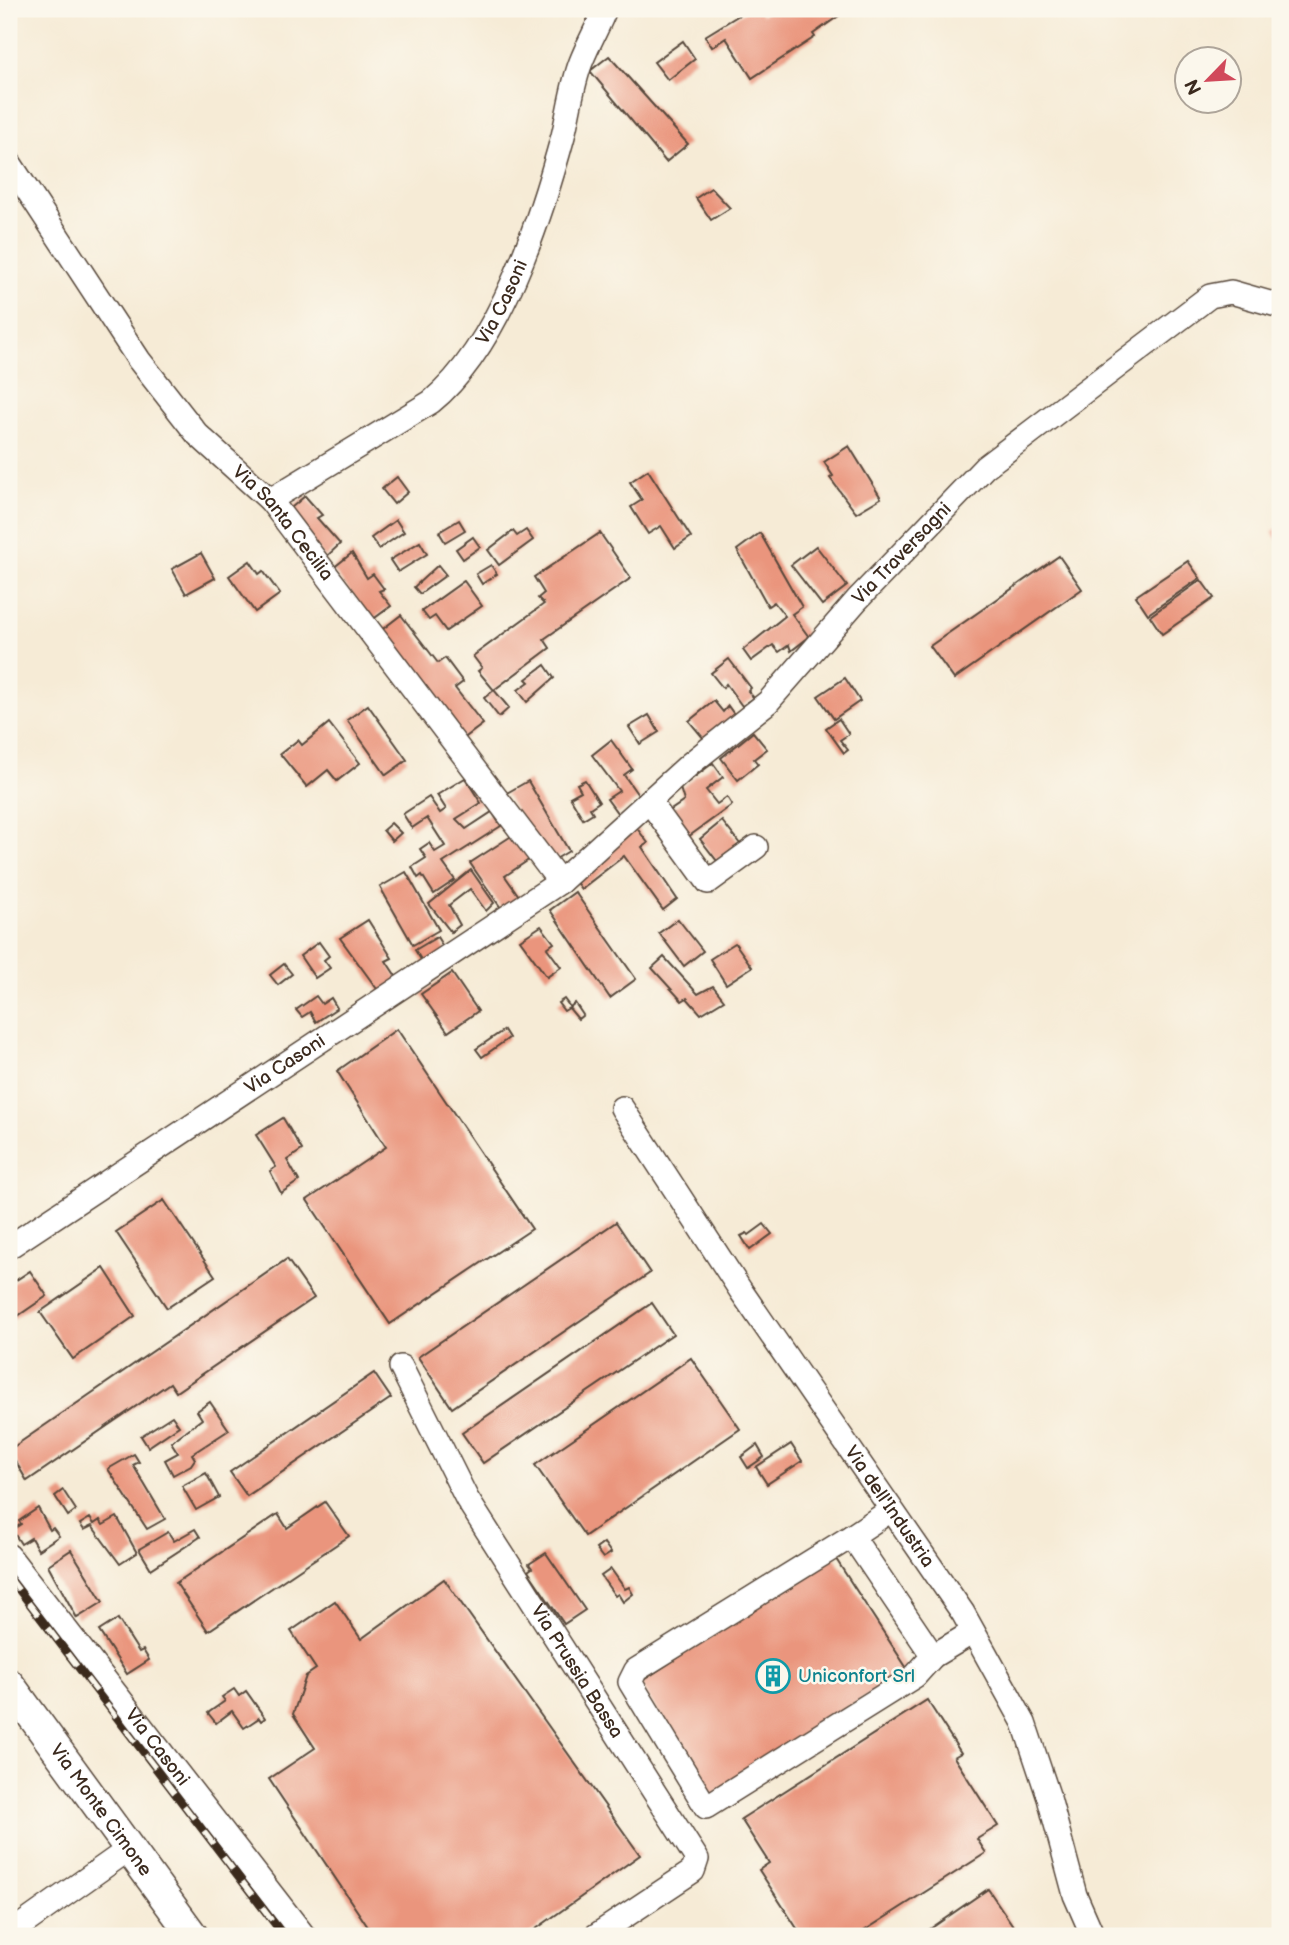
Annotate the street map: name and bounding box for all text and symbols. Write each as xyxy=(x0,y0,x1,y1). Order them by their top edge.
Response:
north arrow xyxy=(1174,46,1244,116)
text: N xyxy=(1181,75,1207,98)
street label: Via Casoni xyxy=(471,257,533,349)
street label: Via Santa Cecilia xyxy=(228,460,338,585)
street label: Via Traversagni xyxy=(847,498,956,609)
street label: Via Casoni xyxy=(240,1029,330,1099)
street label: Via dell'Industria xyxy=(840,1441,939,1572)
street label: Via Prussia Bassa xyxy=(526,1600,628,1742)
building icon: Uniconfort Srl xyxy=(754,1657,792,1695)
place label: Uniconfort Srl xyxy=(798,1665,915,1688)
street label: Via Casoni xyxy=(120,1704,195,1790)
street label: Via Monte Cimone xyxy=(45,1739,157,1881)

